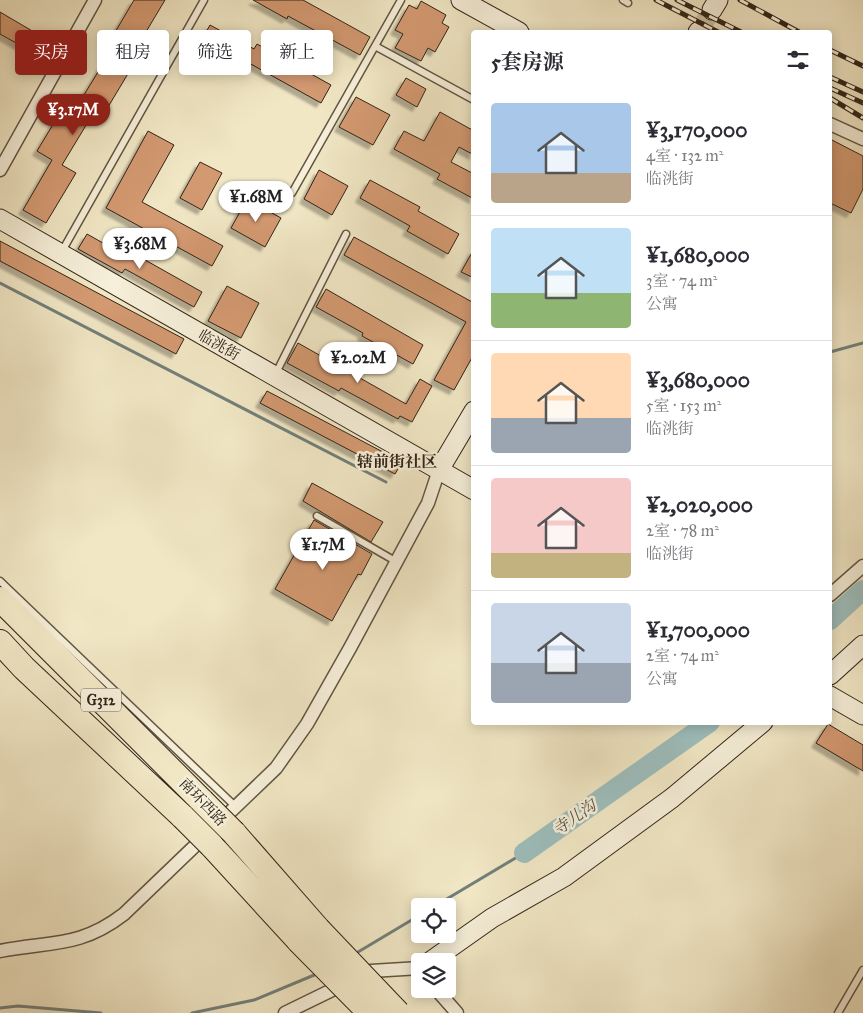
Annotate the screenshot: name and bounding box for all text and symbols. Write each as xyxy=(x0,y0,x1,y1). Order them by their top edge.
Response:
chip: 买房 xyxy=(15,30,87,75)
chip: 租房 xyxy=(97,30,169,75)
chip: 筛选 xyxy=(179,30,251,75)
chip: 新上 xyxy=(261,30,333,75)
icon: filters xyxy=(784,46,812,74)
text: 5套房源 xyxy=(491,49,564,75)
pin: ¥3.17M xyxy=(32,94,114,136)
text: ¥3.17M xyxy=(47,100,99,119)
text: ¥3,170,000 xyxy=(646,117,747,143)
icon: home xyxy=(531,123,591,183)
text: 4室 · 132 m² xyxy=(646,146,723,165)
text: 临洮街 xyxy=(646,169,694,188)
pin: ¥1.68M xyxy=(215,180,297,223)
text: ¥1.68M xyxy=(229,187,283,206)
pin: ¥3.68M xyxy=(99,228,181,270)
text: ¥3.68M xyxy=(113,234,167,253)
text: ¥1,680,000 xyxy=(646,242,750,268)
icon: home xyxy=(531,248,591,308)
text: 3室 · 74 m² xyxy=(646,271,717,290)
text: 公寓 xyxy=(646,294,678,313)
street label: 临洮街 xyxy=(195,326,243,364)
pin: ¥2.02M xyxy=(317,342,399,384)
text: ¥2.02M xyxy=(330,348,386,367)
text: ¥3,680,000 xyxy=(646,367,750,393)
icon: home xyxy=(531,373,591,433)
text: 5室 · 153 m² xyxy=(646,396,721,415)
text: 临洮街 xyxy=(646,419,694,438)
district label: 辖前街社区 xyxy=(357,452,437,471)
text: ¥2,020,000 xyxy=(646,492,753,518)
icon: home xyxy=(531,498,591,558)
text: 2室 · 78 m² xyxy=(646,521,719,540)
pin: ¥1.7M xyxy=(288,528,358,571)
text: ¥1.7M xyxy=(301,535,345,554)
text: 临洮街 xyxy=(646,544,694,563)
text: ¥1,700,000 xyxy=(646,617,750,643)
icon: home xyxy=(531,623,591,683)
text: 2室 · 74 m² xyxy=(646,646,719,665)
text: 公寓 xyxy=(646,669,678,688)
road number: G312 xyxy=(81,688,121,712)
street label: 南环西路 xyxy=(176,774,230,830)
water label: 寺儿沟 xyxy=(549,794,602,839)
map controls xyxy=(411,898,456,998)
button: locate xyxy=(411,898,456,943)
button: layers xyxy=(411,953,456,998)

